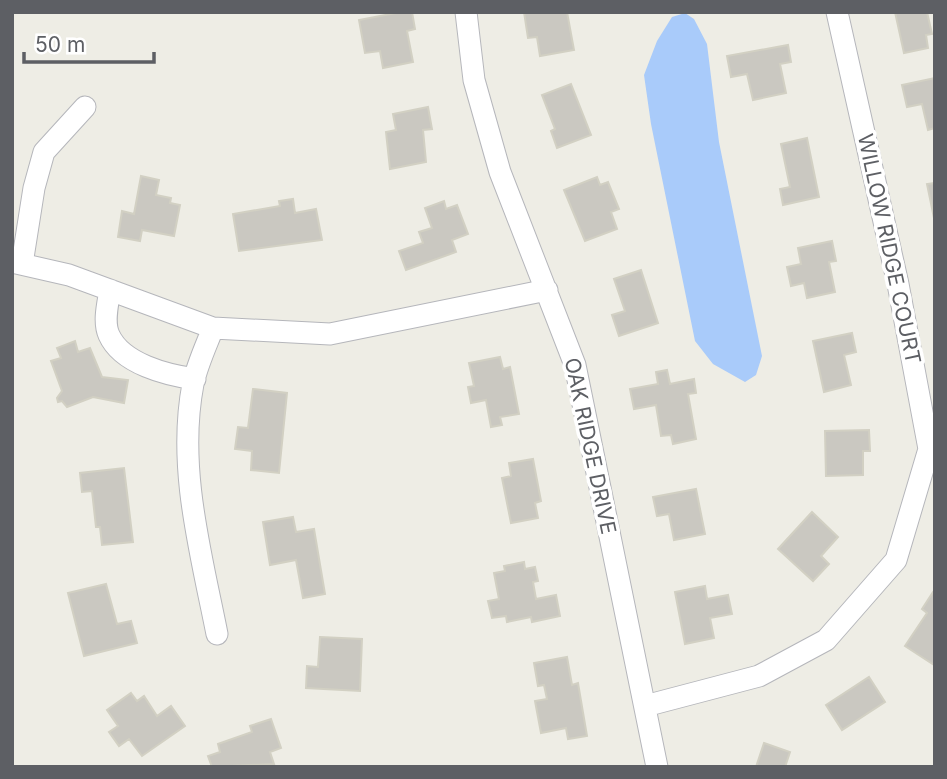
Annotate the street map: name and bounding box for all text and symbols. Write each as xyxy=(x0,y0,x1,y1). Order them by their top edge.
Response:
scale bar xyxy=(24,21,154,65)
text: 50 m xyxy=(35,32,85,57)
street label: WILLOW RIDGE COURT xyxy=(853,131,926,366)
street label: OAK RIDGE DRIVE xyxy=(560,355,621,536)

